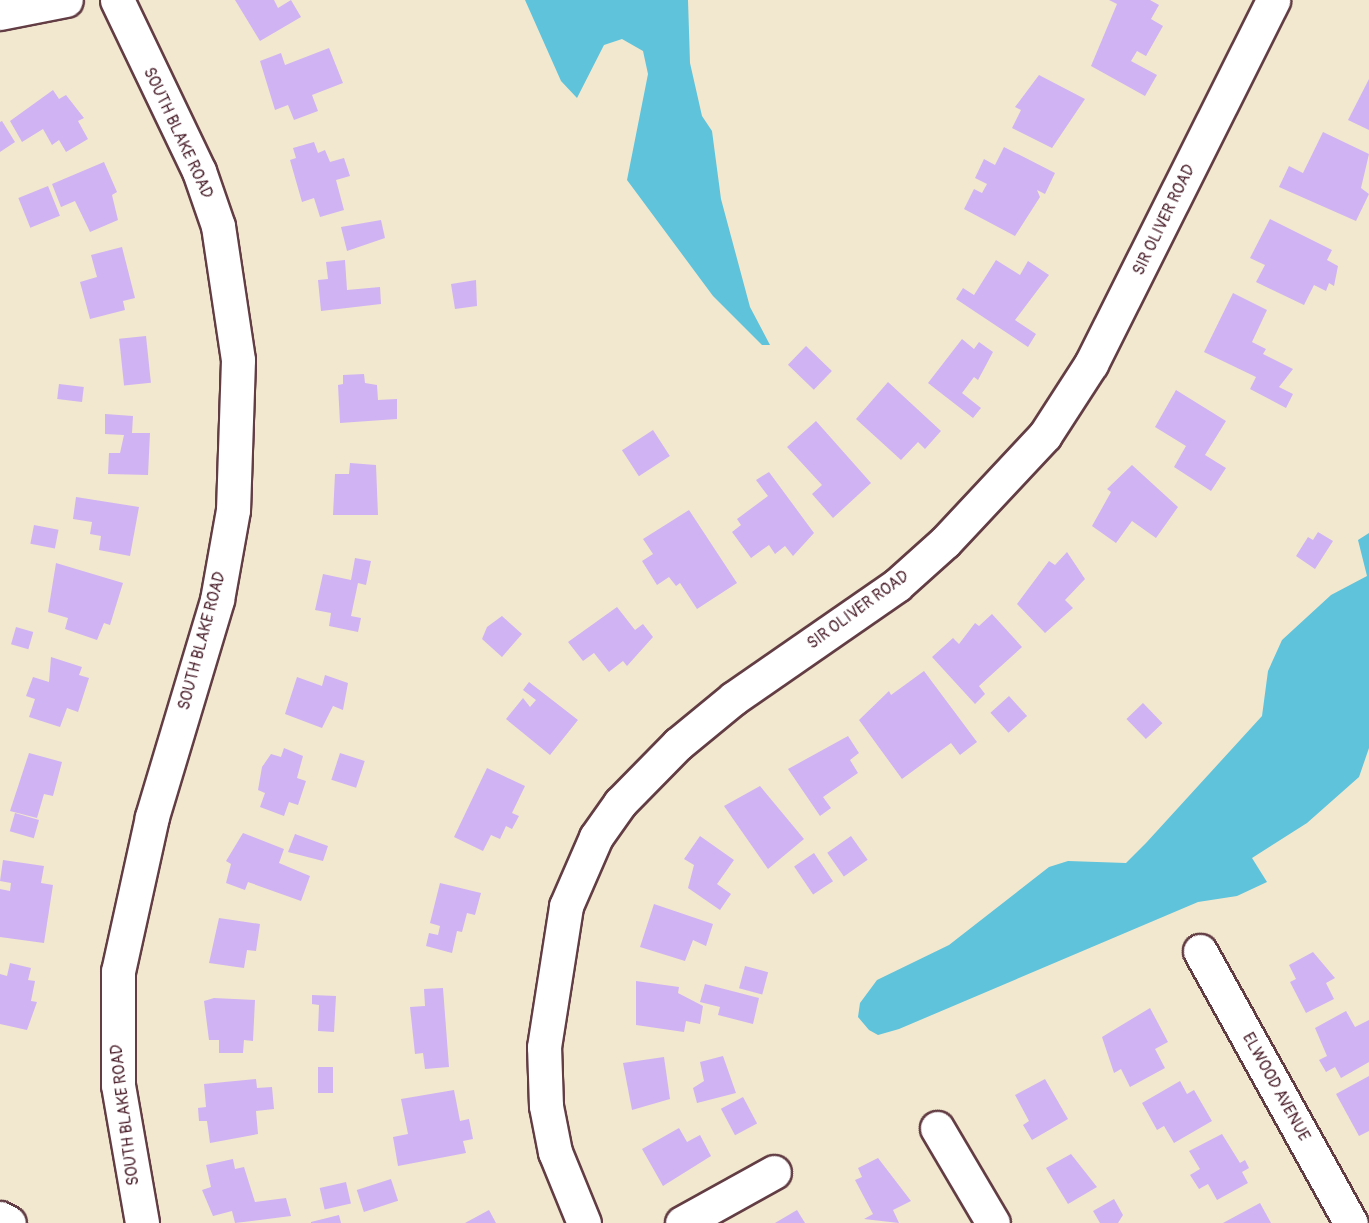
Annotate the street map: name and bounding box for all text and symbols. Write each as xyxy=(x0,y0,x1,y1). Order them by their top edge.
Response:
street label: SOUTH BLAKE ROAD xyxy=(139,64,217,202)
street label: SIR OLIVER ROAD xyxy=(1129,162,1199,278)
street label: SIR OLIVER ROAD xyxy=(804,567,912,653)
street label: SOUTH BLAKE ROAD xyxy=(174,570,230,712)
street label: ELWOOD AVENUE xyxy=(1238,1029,1314,1145)
street label: SOUTH BLAKE ROAD xyxy=(107,1043,143,1187)

